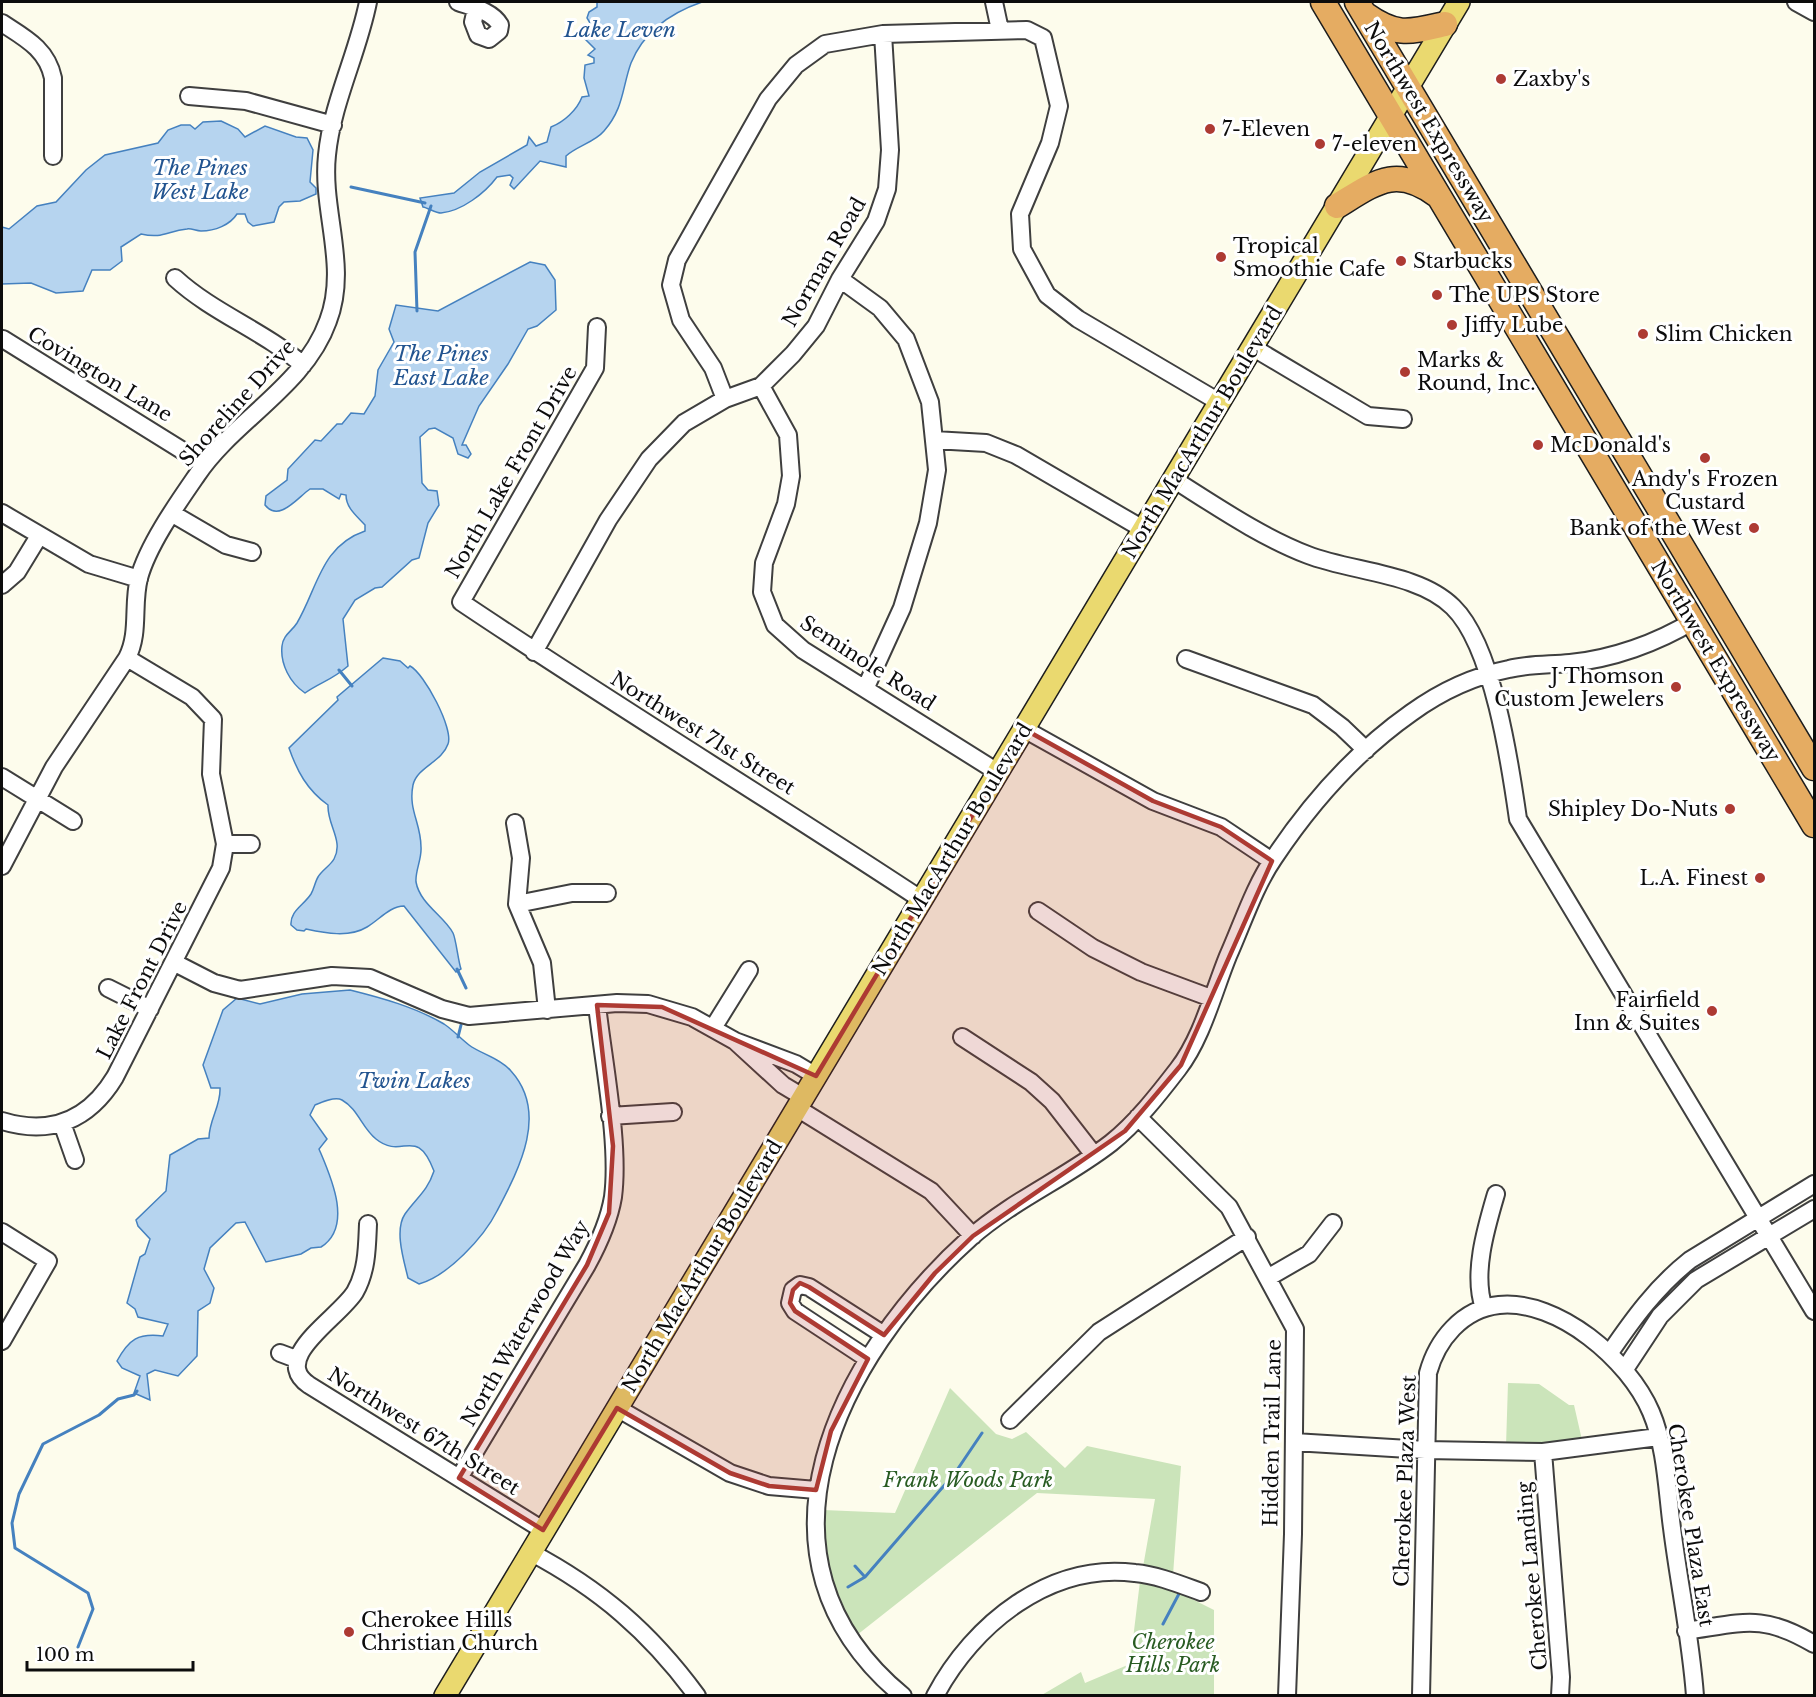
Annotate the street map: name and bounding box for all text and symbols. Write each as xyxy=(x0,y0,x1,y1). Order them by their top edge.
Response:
water label: Lake Leven xyxy=(563,17,676,43)
street label: Northwest Expressway xyxy=(1359,17,1499,227)
place label: Zaxby's xyxy=(1513,67,1590,91)
marker: Zaxby's xyxy=(1494,72,1508,86)
place label: 7-Eleven xyxy=(1222,117,1310,141)
marker: 7-Eleven xyxy=(1203,122,1217,136)
place label: 7-eleven xyxy=(1332,132,1417,156)
marker: 7-eleven xyxy=(1313,137,1327,151)
water label: The Pines West Lake xyxy=(151,155,249,205)
street label: Norman Road xyxy=(777,193,871,331)
place label: Tropical Smoothie Cafe xyxy=(1233,234,1385,281)
place label: Starbucks xyxy=(1413,249,1513,273)
marker: Tropical Smoothie Cafe xyxy=(1214,250,1228,264)
marker: Starbucks xyxy=(1394,254,1408,268)
place label: The UPS Store xyxy=(1449,283,1600,307)
marker: The UPS Store xyxy=(1430,288,1444,302)
street label: North MacArthur Boulevard xyxy=(1117,301,1287,563)
place label: Jiffy Lube xyxy=(1461,313,1563,337)
marker: Jiffy Lube xyxy=(1445,318,1459,332)
street label: Covington Lane xyxy=(23,321,177,427)
place label: Slim Chicken xyxy=(1655,322,1793,346)
marker: Slim Chicken xyxy=(1636,327,1650,341)
street label: Shoreline Drive xyxy=(174,335,300,471)
water label: The Pines East Lake xyxy=(392,341,489,391)
place label: Marks & Round, Inc. xyxy=(1417,348,1536,395)
street label: North Lake Front Drive xyxy=(440,361,582,583)
marker: Marks & Round, Inc. xyxy=(1398,365,1412,379)
place label: McDonald's xyxy=(1550,433,1671,457)
marker: McDonald's xyxy=(1531,438,1545,452)
marker: Andy's Frozen Custard xyxy=(1698,451,1712,465)
place label: Andy's Frozen Custard xyxy=(1631,467,1778,514)
place label: Bank of the West xyxy=(1569,516,1742,540)
marker: Bank of the West xyxy=(1747,521,1761,535)
street label: Northwest Expressway xyxy=(1646,556,1786,766)
street label: Seminole Road xyxy=(796,610,940,716)
place label: J Thomson Custom Jewelers xyxy=(1494,664,1664,711)
street label: Northwest 71st Street xyxy=(606,666,800,800)
marker: J Thomson Custom Jewelers xyxy=(1669,680,1683,694)
street label: North MacArthur Boulevard xyxy=(867,718,1037,980)
place label: Shipley Do-Nuts xyxy=(1548,797,1718,821)
marker: Shipley Do-Nuts xyxy=(1723,802,1737,816)
place label: L.A. Finest xyxy=(1640,866,1748,890)
marker: L.A. Finest xyxy=(1753,871,1767,885)
street label: Lake Front Drive xyxy=(92,897,192,1063)
place label: Fairfield Inn & Suites xyxy=(1574,988,1700,1035)
marker: Fairfield Inn & Suites xyxy=(1705,1004,1719,1018)
water label: Twin Lakes xyxy=(357,1068,471,1094)
street label: North MacArthur Boulevard xyxy=(617,1135,787,1397)
street label: North Waterwood Way xyxy=(456,1215,594,1430)
street label: Hidden Trail Lane xyxy=(1258,1339,1286,1527)
street label: Northwest 67th Street xyxy=(324,1362,525,1500)
street label: Cherokee Plaza West xyxy=(1389,1374,1421,1587)
street label: Cherokee Plaza East xyxy=(1663,1422,1719,1629)
park label: Frank Woods Park xyxy=(882,1468,1053,1492)
street label: Cherokee Landing xyxy=(1512,1480,1552,1671)
place label: Cherokee Hills Christian Church xyxy=(361,1608,538,1655)
marker: Cherokee Hills Christian Church xyxy=(342,1625,356,1639)
park label: Cherokee Hills Park xyxy=(1125,1630,1220,1677)
scale bar xyxy=(27,1634,194,1672)
text: 100 m xyxy=(36,1644,94,1666)

